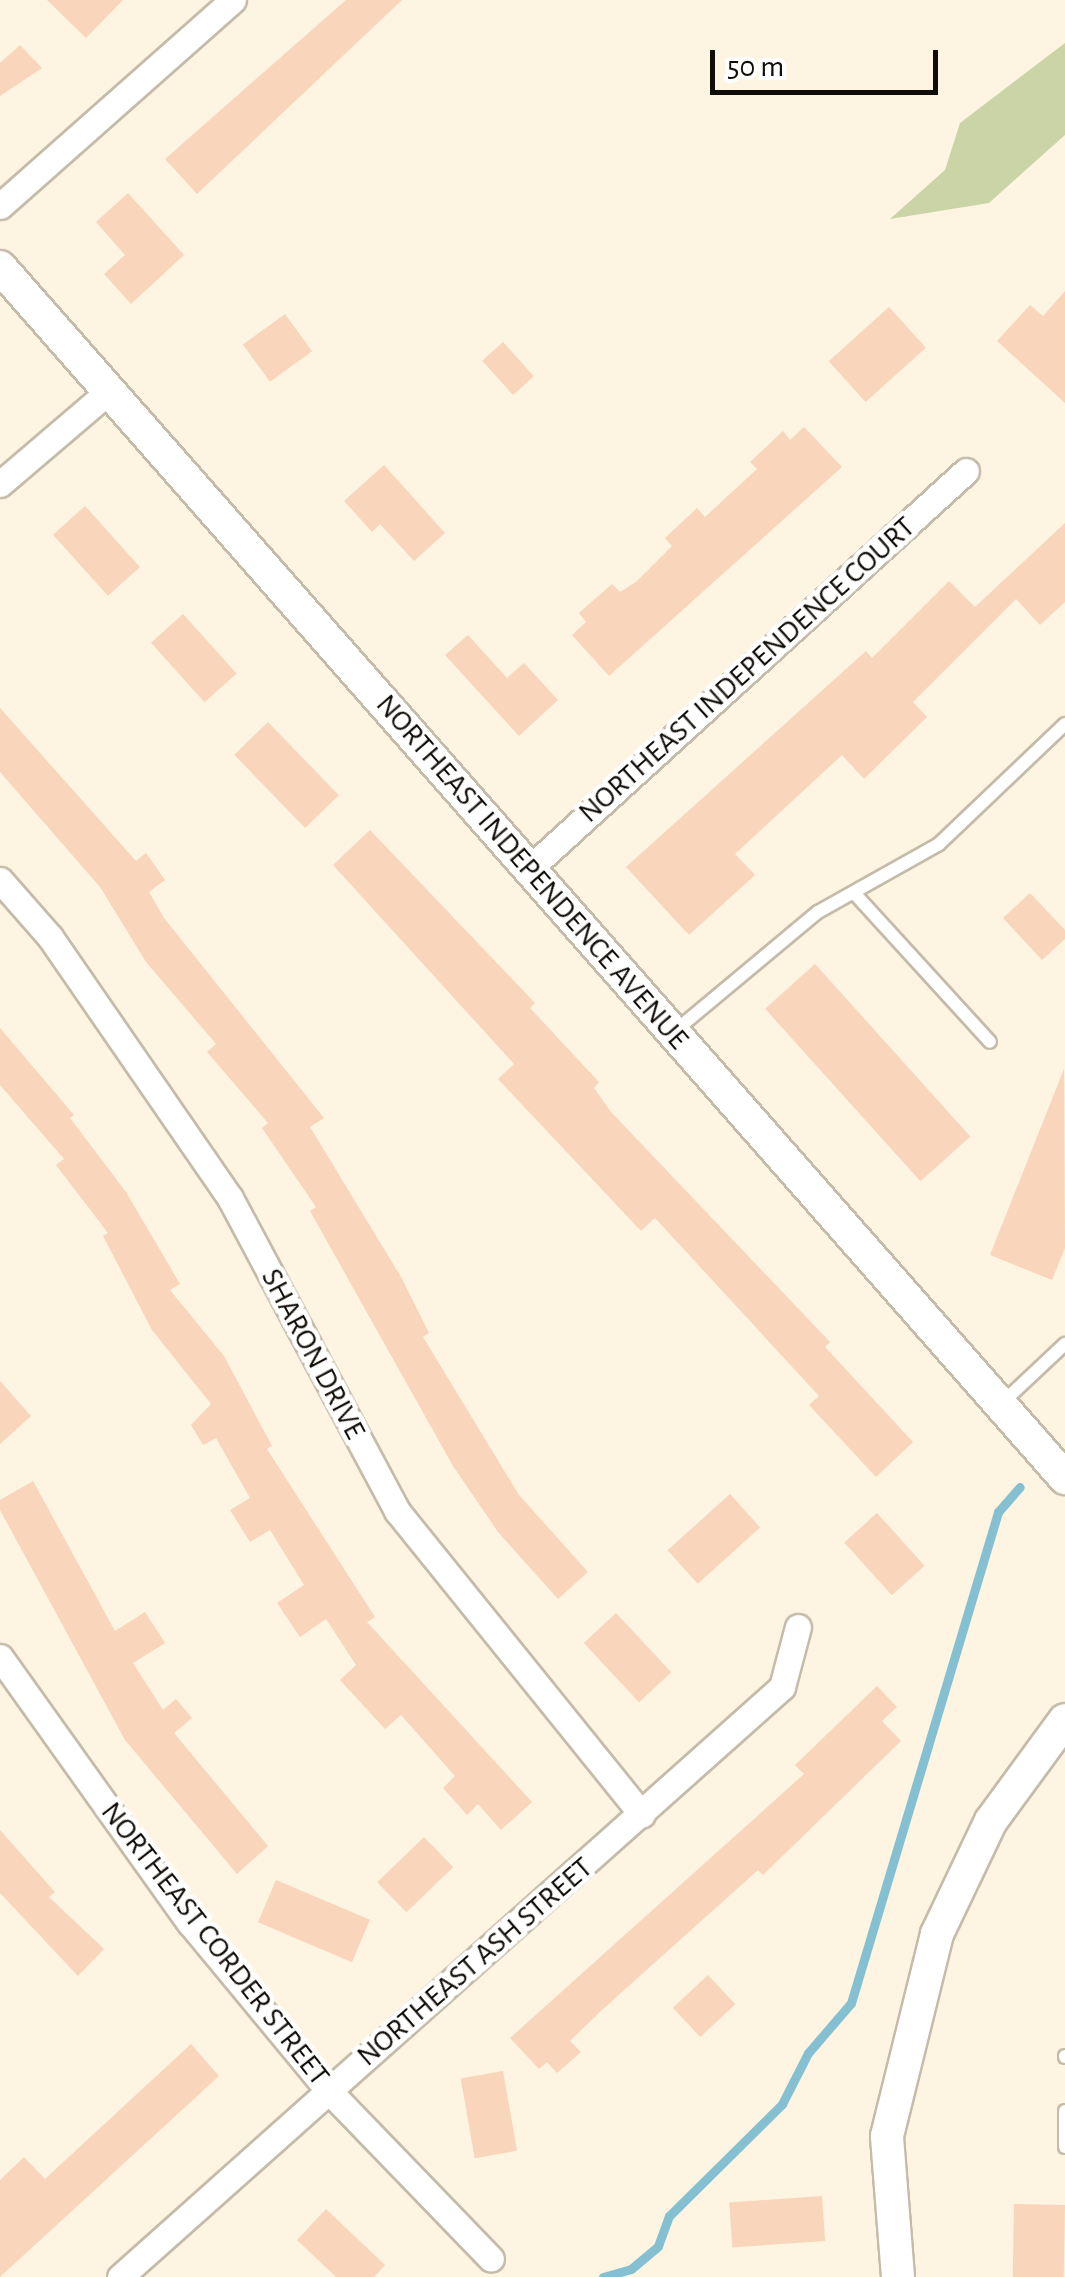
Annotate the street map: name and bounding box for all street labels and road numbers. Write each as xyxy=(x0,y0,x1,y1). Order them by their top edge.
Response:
street label: NORTHEAST INDEPENDENCE COURT xyxy=(571,509,923,831)
street label: NORTHEAST INDEPENDENCE AVENUE xyxy=(368,687,696,1057)
street label: SHARON DRIVE xyxy=(253,1263,373,1445)
street label: NORTHEAST CORDER STREET xyxy=(93,1795,337,2093)
street label: NORTHEAST ASH STREET xyxy=(350,1850,600,2074)

